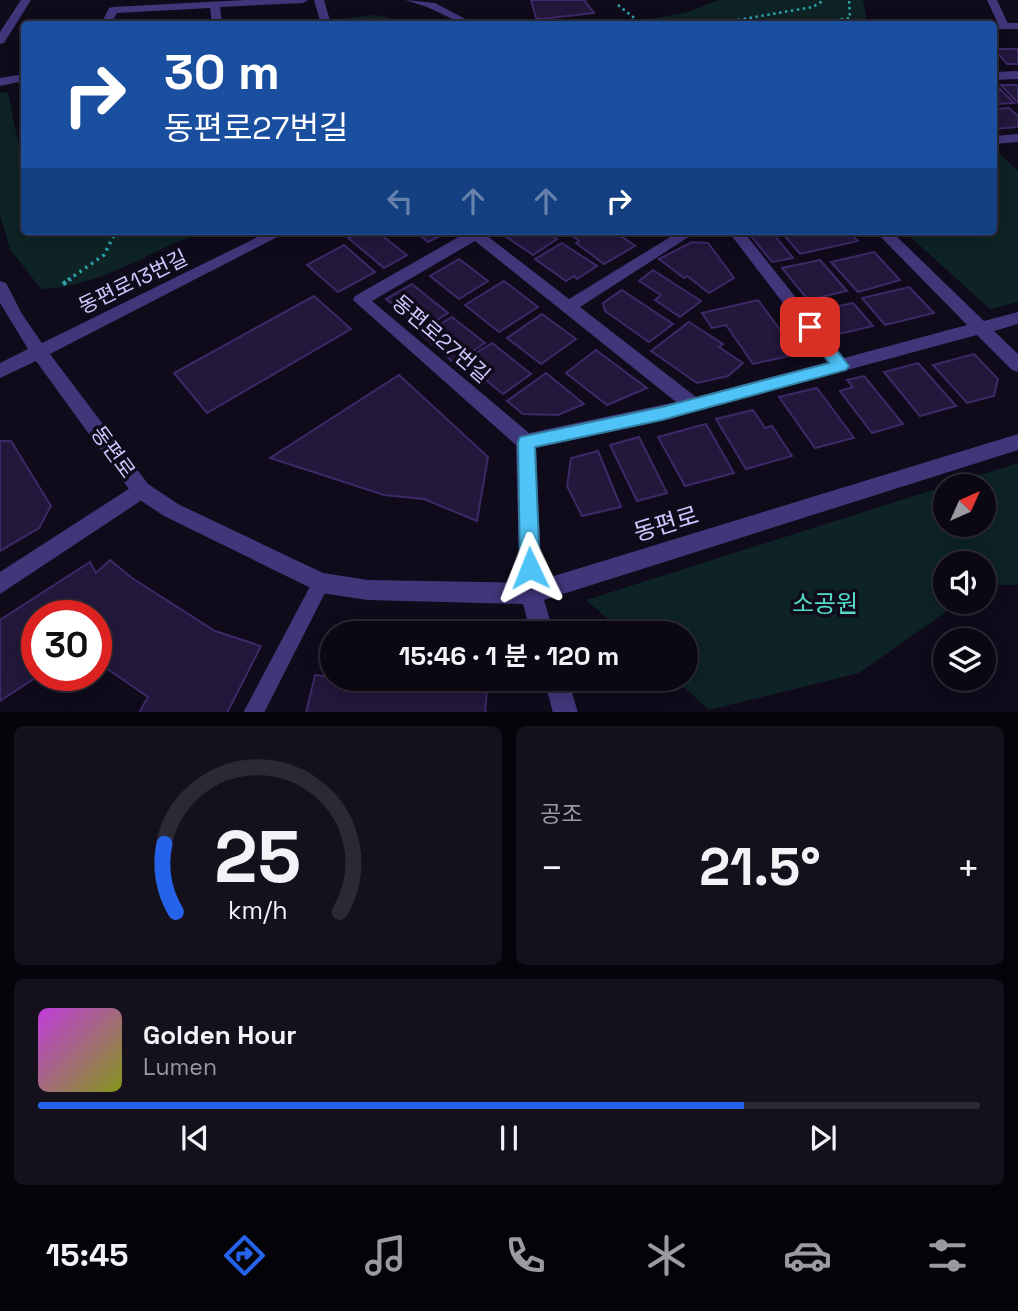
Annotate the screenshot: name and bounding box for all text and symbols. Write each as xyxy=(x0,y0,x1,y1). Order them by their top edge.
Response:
text: 30 m xyxy=(164,41,280,103)
icon: right xyxy=(49,49,140,140)
text: 동편로27번길 xyxy=(164,108,348,148)
icon: left xyxy=(381,182,419,220)
icon: ahead xyxy=(454,182,492,220)
icon: ahead xyxy=(527,182,565,220)
icon: right xyxy=(600,182,638,220)
street label: 동편로13번길 xyxy=(74,244,192,320)
street label: 동편로27번길 xyxy=(387,289,496,388)
pin xyxy=(780,297,840,357)
icon: arrive xyxy=(791,308,829,346)
street label: 동편로 xyxy=(85,420,141,483)
north arrow xyxy=(933,474,996,537)
map controls xyxy=(933,474,996,691)
street label: 동편로 xyxy=(630,499,702,548)
position arrow xyxy=(493,531,567,605)
button: sound xyxy=(933,551,996,614)
park label: 소공원 xyxy=(792,588,858,619)
speed limit sign: 30 xyxy=(21,600,112,691)
button: layers xyxy=(933,628,996,691)
text: 15:46 · 1 분 · 120 m xyxy=(399,639,619,673)
text: 공조 xyxy=(540,799,582,829)
text: 25 xyxy=(215,810,301,903)
text: 21.5° xyxy=(699,834,821,900)
text: − xyxy=(540,844,564,892)
text: + xyxy=(956,844,980,892)
text: km/h xyxy=(228,893,288,925)
text: Golden Hour xyxy=(143,1018,297,1052)
text: Lumen xyxy=(143,1052,217,1082)
icon: previous xyxy=(176,1119,214,1157)
icon: pause xyxy=(490,1119,528,1157)
icon: next xyxy=(804,1119,842,1157)
icon: directions xyxy=(220,1231,269,1280)
icon: music xyxy=(361,1231,410,1280)
icon: phone xyxy=(501,1231,550,1280)
icon: climate xyxy=(642,1231,691,1280)
icon: car xyxy=(783,1231,832,1280)
icon: filters xyxy=(923,1231,972,1280)
text: 15:45 xyxy=(46,1235,129,1275)

